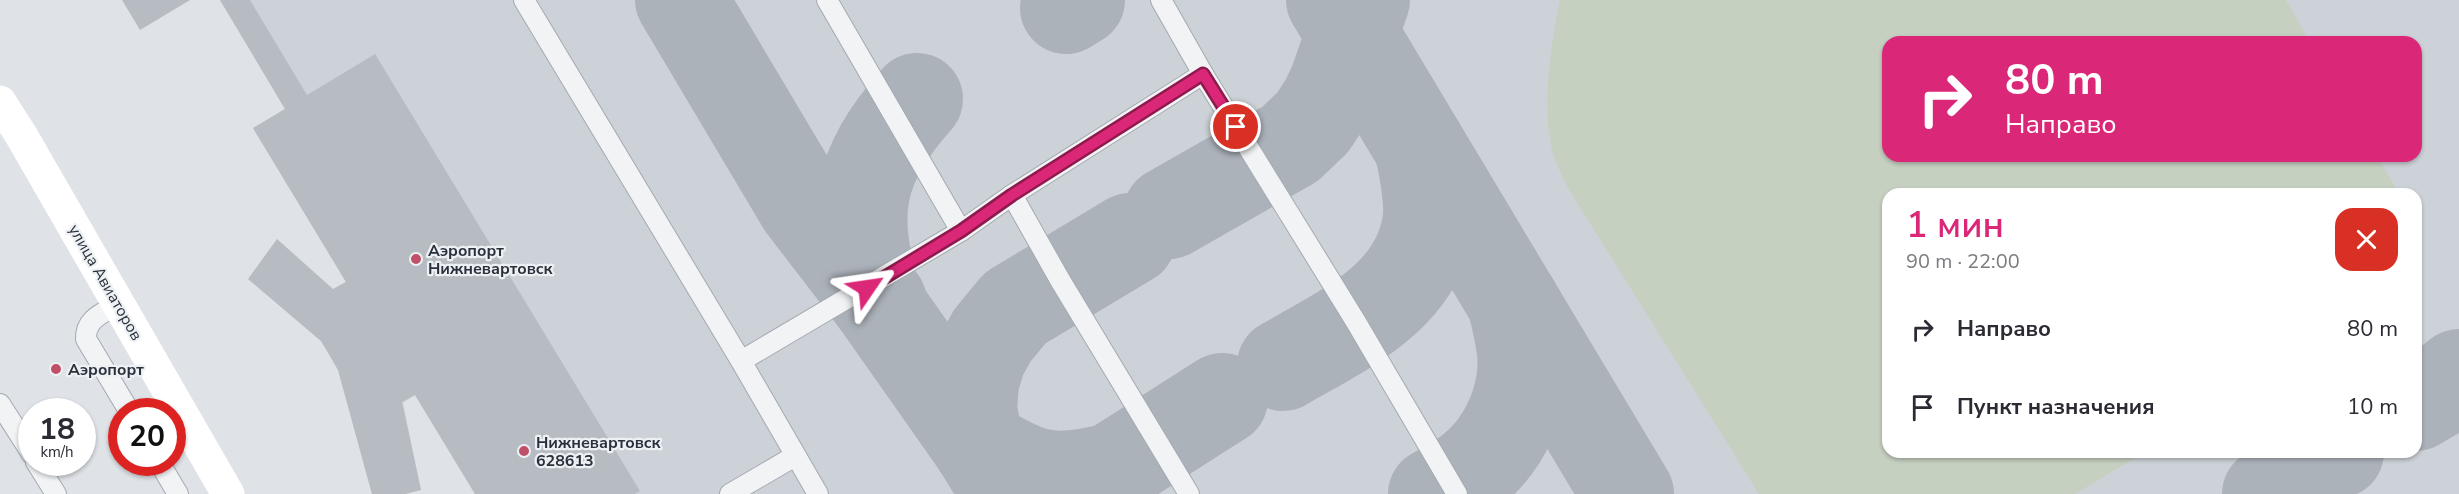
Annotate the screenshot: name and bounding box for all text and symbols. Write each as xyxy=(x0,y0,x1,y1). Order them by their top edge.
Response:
text: 80 m xyxy=(2005,52,2104,109)
icon: right xyxy=(1906,60,1984,138)
pin xyxy=(1210,101,1261,152)
text: Направо xyxy=(2005,106,2116,143)
icon: arrive xyxy=(1219,110,1252,143)
text: 1 мин xyxy=(1906,201,2004,250)
button: close xyxy=(2335,208,2398,271)
street label: улица Авиаторов xyxy=(63,220,147,345)
place label: Аэропорт Нижневартовск xyxy=(428,240,554,280)
text: 90 m · 22:00 xyxy=(1906,248,2020,275)
marker: Аэропорт Нижневартовск xyxy=(409,252,423,266)
position arrow xyxy=(835,256,899,320)
icon: right xyxy=(1906,313,1939,346)
text: Направо xyxy=(1957,314,2051,344)
text: 80 m xyxy=(2347,314,2398,344)
place label: Аэропорт xyxy=(68,359,144,381)
marker: Аэропорт xyxy=(49,362,63,376)
icon: arrive xyxy=(1906,391,1939,424)
text: Пункт назначения xyxy=(1957,392,2155,422)
text: 10 m xyxy=(2347,392,2398,422)
speed limit sign: 20 xyxy=(108,398,186,476)
text: 18 xyxy=(39,409,75,450)
place label: Нижневартовск 628613 xyxy=(536,432,662,472)
text: km/h xyxy=(40,442,74,462)
marker: Нижневартовск 628613 xyxy=(517,444,531,458)

